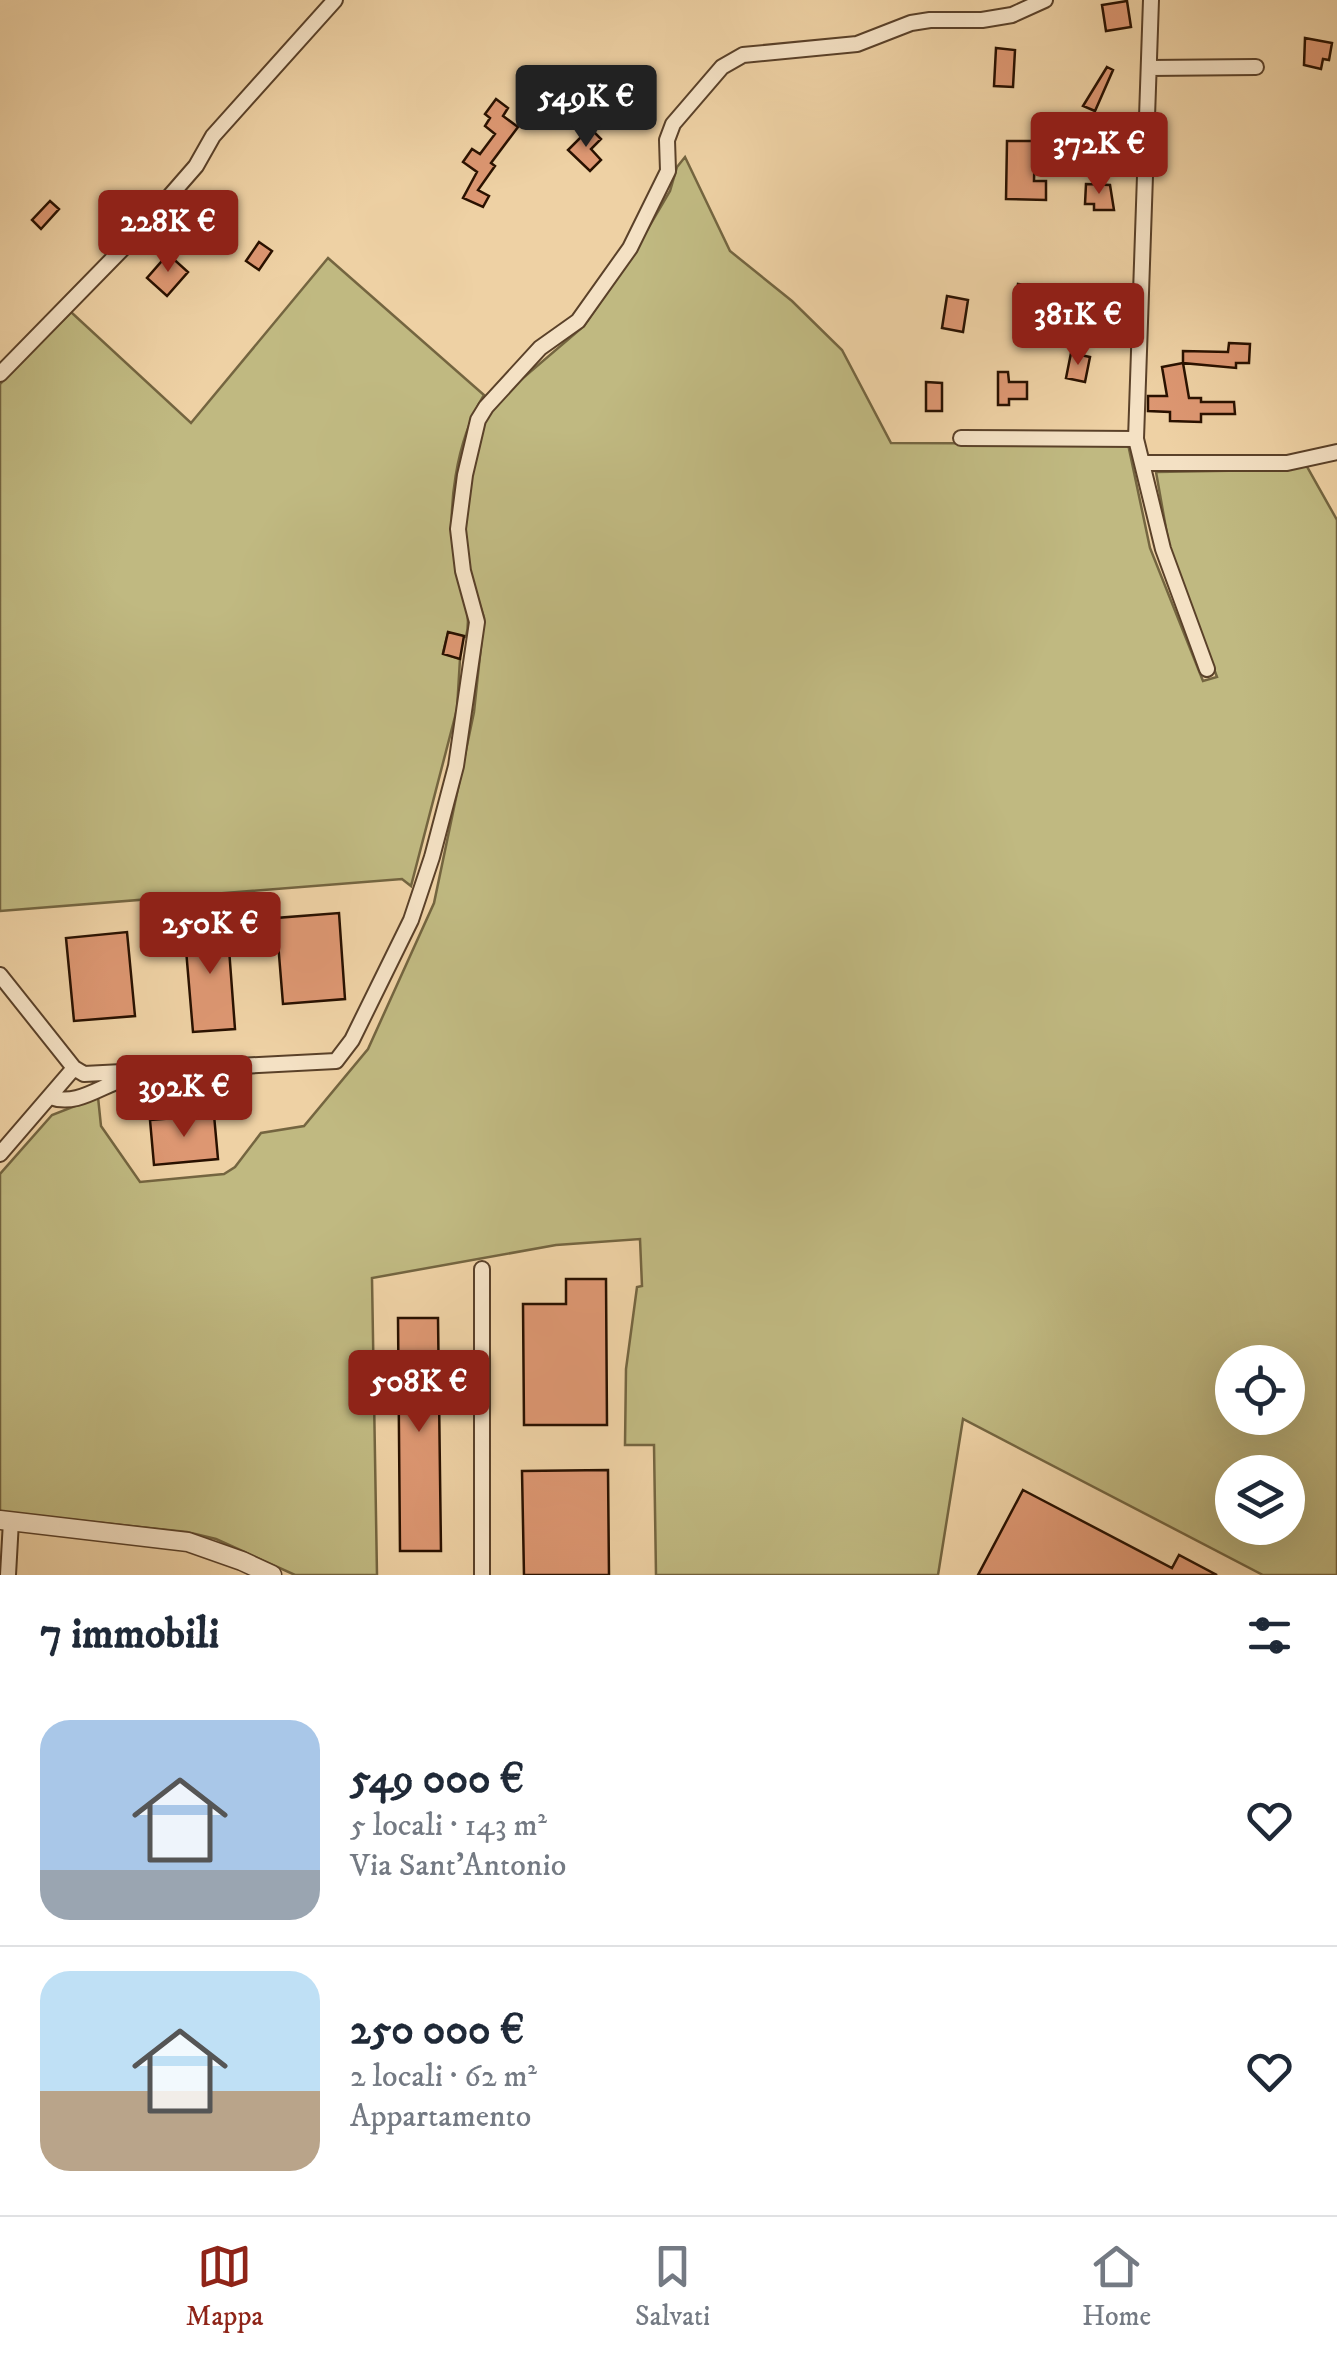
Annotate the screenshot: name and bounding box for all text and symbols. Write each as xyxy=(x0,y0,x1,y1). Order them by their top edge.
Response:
pin: 549K € xyxy=(505,65,667,150)
text: 549K € xyxy=(538,77,634,117)
pin: 372K € xyxy=(1018,112,1180,197)
text: 372K € xyxy=(1053,124,1145,164)
pin: 228K € xyxy=(87,190,249,275)
text: 228K € xyxy=(120,202,216,242)
pin: 381K € xyxy=(997,283,1159,368)
text: 381K € xyxy=(1034,295,1122,335)
pin: 250K € xyxy=(129,892,291,977)
text: 250K € xyxy=(162,904,258,944)
pin: 392K € xyxy=(103,1055,265,1140)
text: 392K € xyxy=(138,1067,230,1107)
map controls xyxy=(1215,1345,1305,1545)
button: locate xyxy=(1215,1345,1305,1435)
pin: 508K € xyxy=(338,1350,500,1435)
text: 508K € xyxy=(370,1362,468,1402)
button: layers xyxy=(1215,1455,1305,1545)
icon: filters xyxy=(1242,1608,1297,1663)
text: 7 immobili xyxy=(40,1609,219,1661)
text: 549 000 € xyxy=(350,1754,524,1806)
icon: home xyxy=(120,1760,240,1880)
icon: heart xyxy=(1242,1793,1297,1848)
text: 5 locali · 143 m² xyxy=(350,1806,547,1846)
text: Via Sant'Antonio xyxy=(350,1846,566,1886)
text: 250 000 € xyxy=(350,2005,524,2057)
icon: home xyxy=(120,2011,240,2131)
icon: heart xyxy=(1242,2044,1297,2099)
text: 2 locali · 62 m² xyxy=(350,2057,537,2097)
text: Appartamento xyxy=(350,2097,531,2137)
tab: Mappa xyxy=(186,2239,263,2334)
tab: Salvati xyxy=(635,2239,710,2334)
tab: Home xyxy=(1082,2239,1151,2334)

